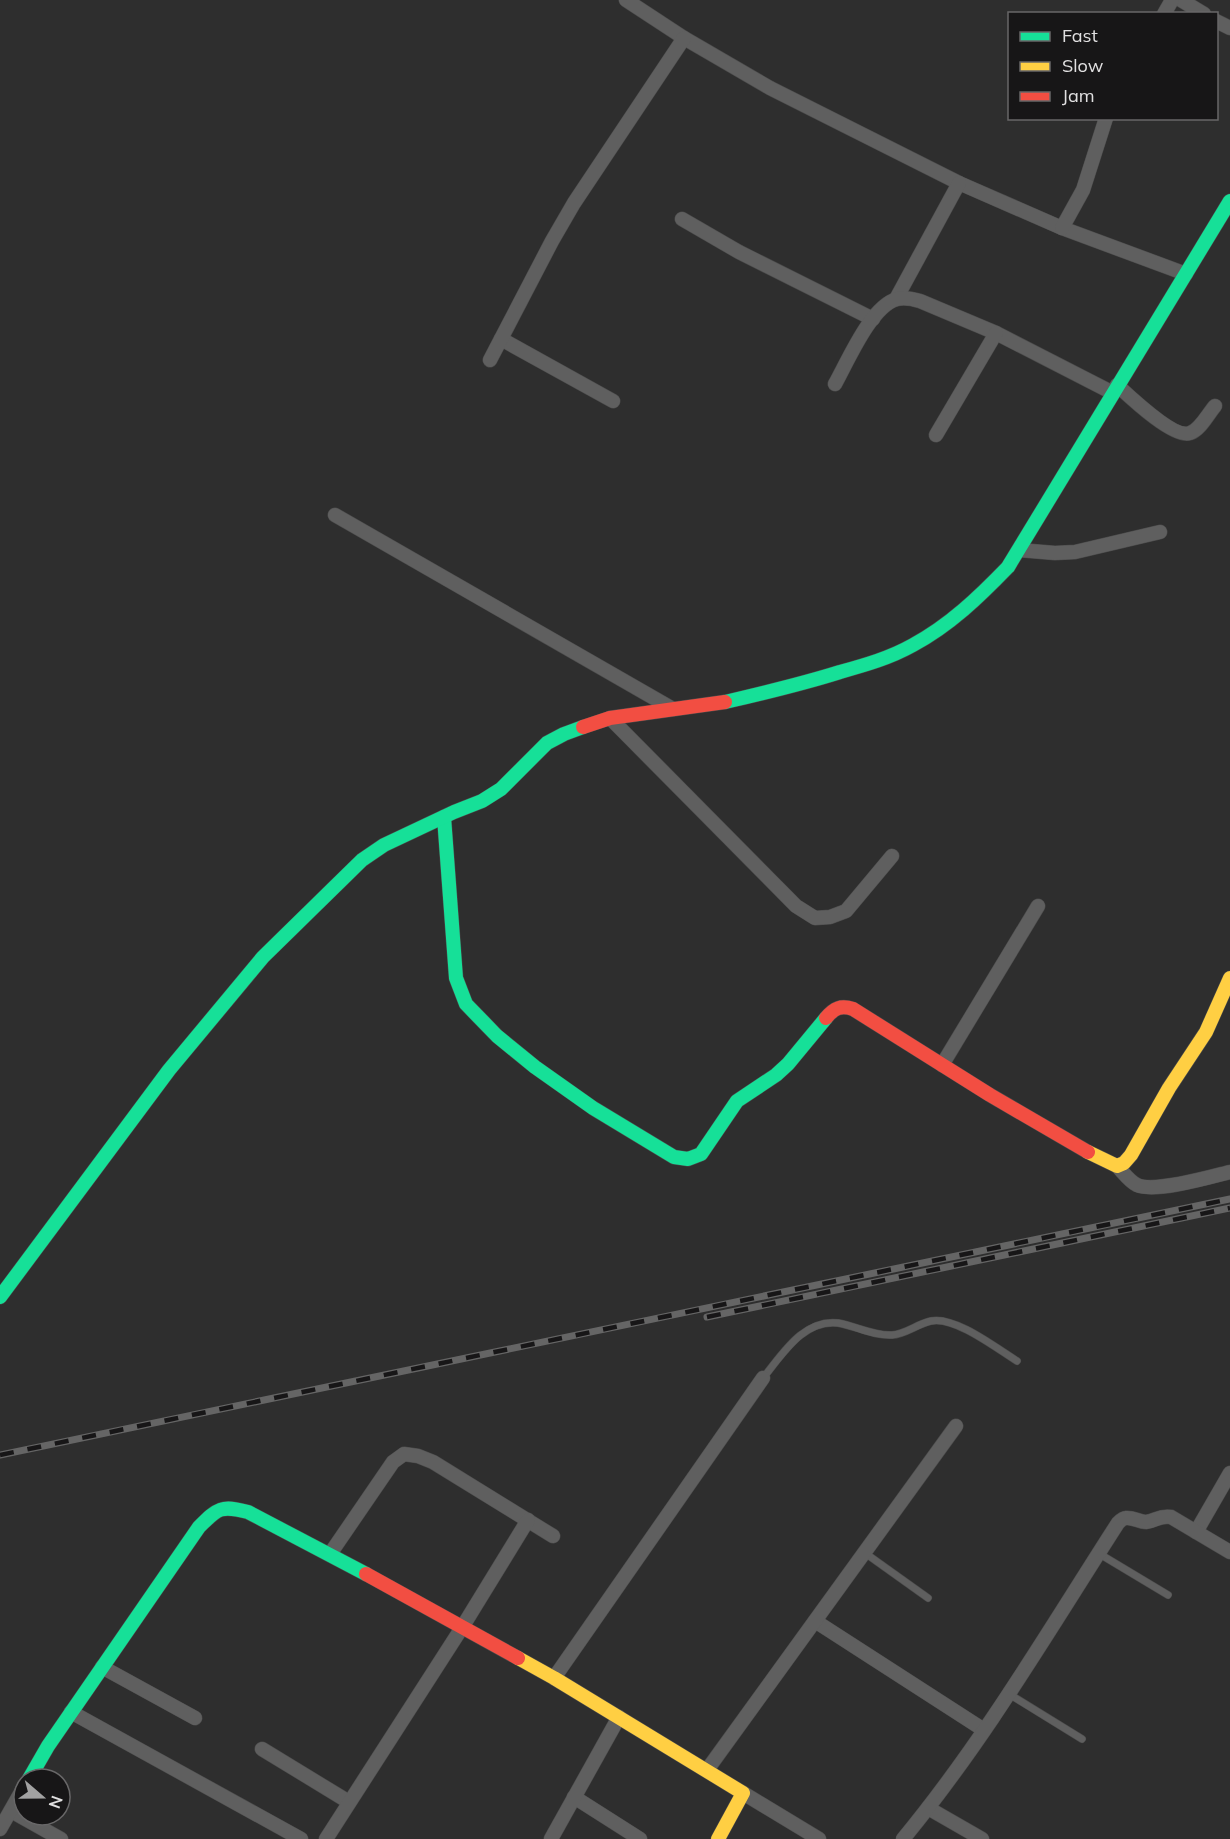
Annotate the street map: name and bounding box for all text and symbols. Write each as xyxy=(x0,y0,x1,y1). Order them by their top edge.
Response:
legend xyxy=(1008,12,1218,120)
text: Fast xyxy=(1062,24,1098,47)
text: Slow xyxy=(1062,54,1104,77)
text: Jam xyxy=(1062,84,1095,107)
north arrow xyxy=(12,1767,72,1827)
text: N xyxy=(45,1793,68,1811)

